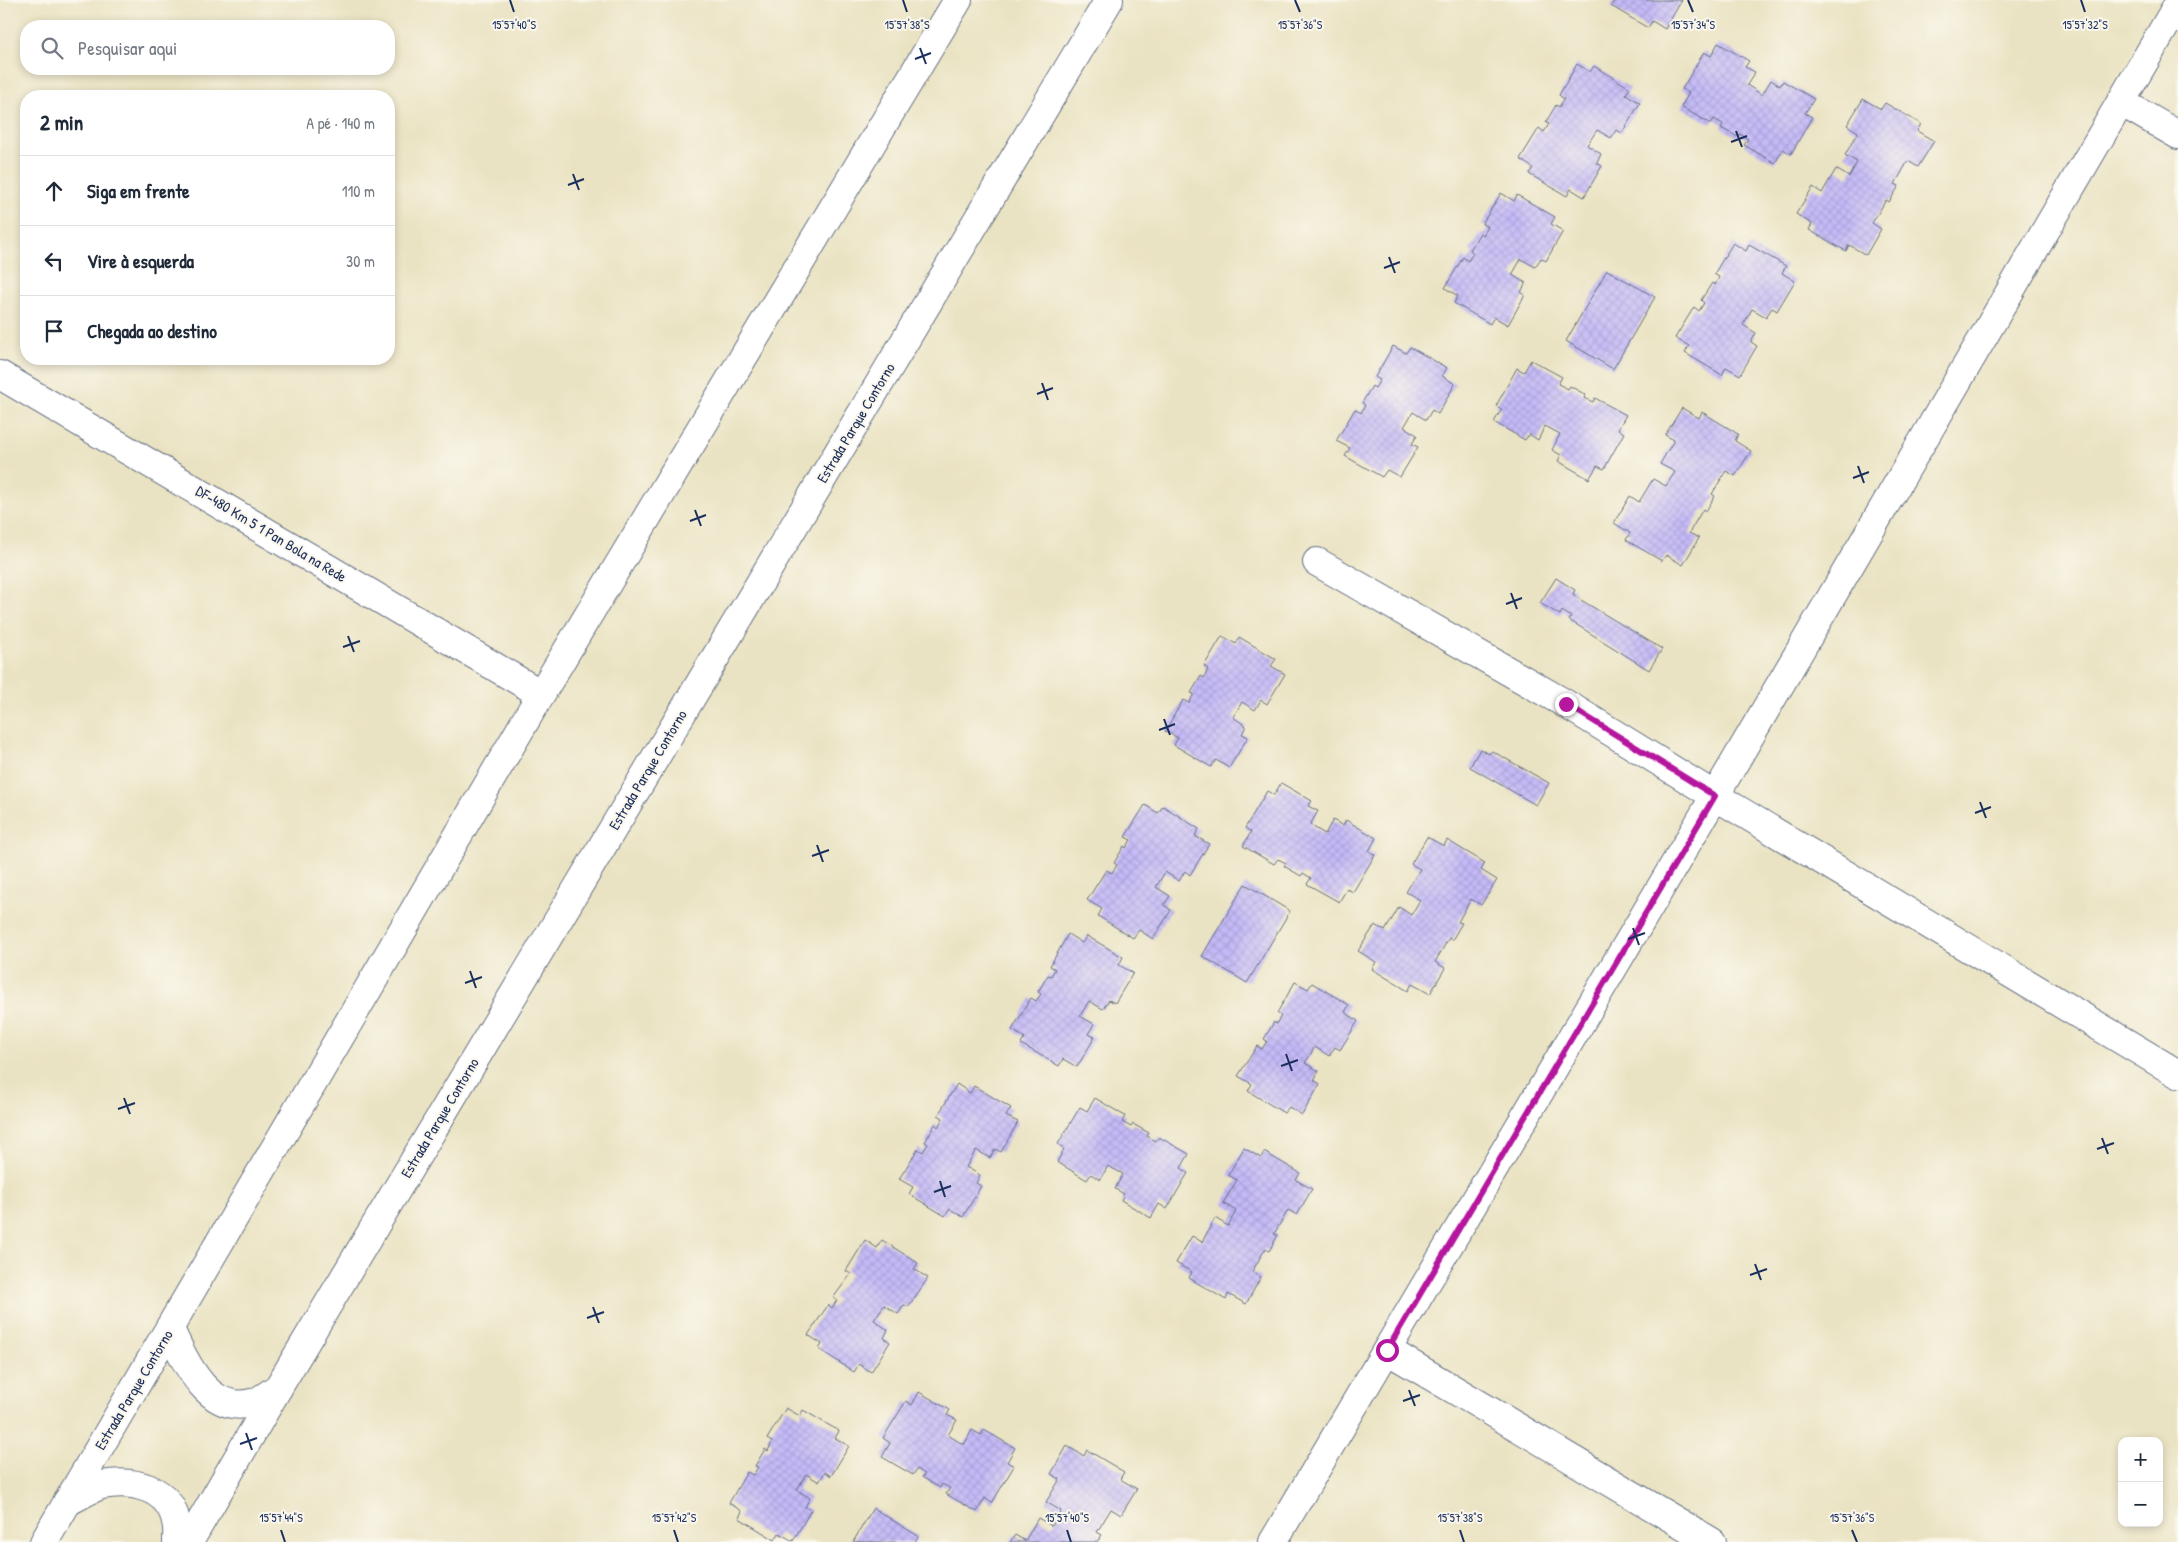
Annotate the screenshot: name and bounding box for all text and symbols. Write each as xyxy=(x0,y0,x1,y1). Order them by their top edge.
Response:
text: 15°57'40"S xyxy=(492,16,537,33)
text: 15°57'38"S xyxy=(885,16,930,33)
text: 15°57'36"S xyxy=(1278,16,1323,33)
text: 15°57'34"S xyxy=(1671,16,1716,33)
text: 15°57'32"S xyxy=(2062,16,2108,33)
search box xyxy=(20,20,395,75)
icon: search xyxy=(38,34,66,62)
text: Pesquisar aqui xyxy=(78,35,177,61)
text: 2 min xyxy=(40,108,83,137)
text: A pé · 140 m xyxy=(306,112,375,134)
icon: ahead xyxy=(40,177,68,205)
text: Siga em frente xyxy=(87,178,190,204)
text: 110 m xyxy=(342,180,375,202)
icon: left xyxy=(40,247,68,275)
text: Vire à esquerda xyxy=(87,248,194,274)
text: 30 m xyxy=(346,250,375,272)
icon: arrive xyxy=(40,317,68,345)
text: Chegada ao destino xyxy=(87,318,217,344)
street label: Estrada Parque Contorno xyxy=(811,359,900,487)
street label: DF-480 Km 5 1 Pan Bola na Rede xyxy=(192,480,351,587)
route end xyxy=(1555,693,1578,716)
street label: Estrada Parque Contorno xyxy=(603,706,692,834)
street label: Estrada Parque Contorno xyxy=(395,1054,484,1182)
street label: Estrada Parque Contorno xyxy=(89,1326,178,1454)
route start xyxy=(1376,1339,1399,1362)
map controls xyxy=(2118,1437,2163,1527)
button: + xyxy=(2118,1437,2163,1482)
button: − xyxy=(2118,1482,2163,1527)
text: 15°57'44"S xyxy=(259,1509,303,1526)
text: 15°57'42"S xyxy=(652,1509,697,1526)
text: 15°57'40"S xyxy=(1045,1509,1090,1526)
text: 15°57'38"S xyxy=(1438,1509,1483,1526)
text: 15°57'36"S xyxy=(1830,1509,1875,1526)

